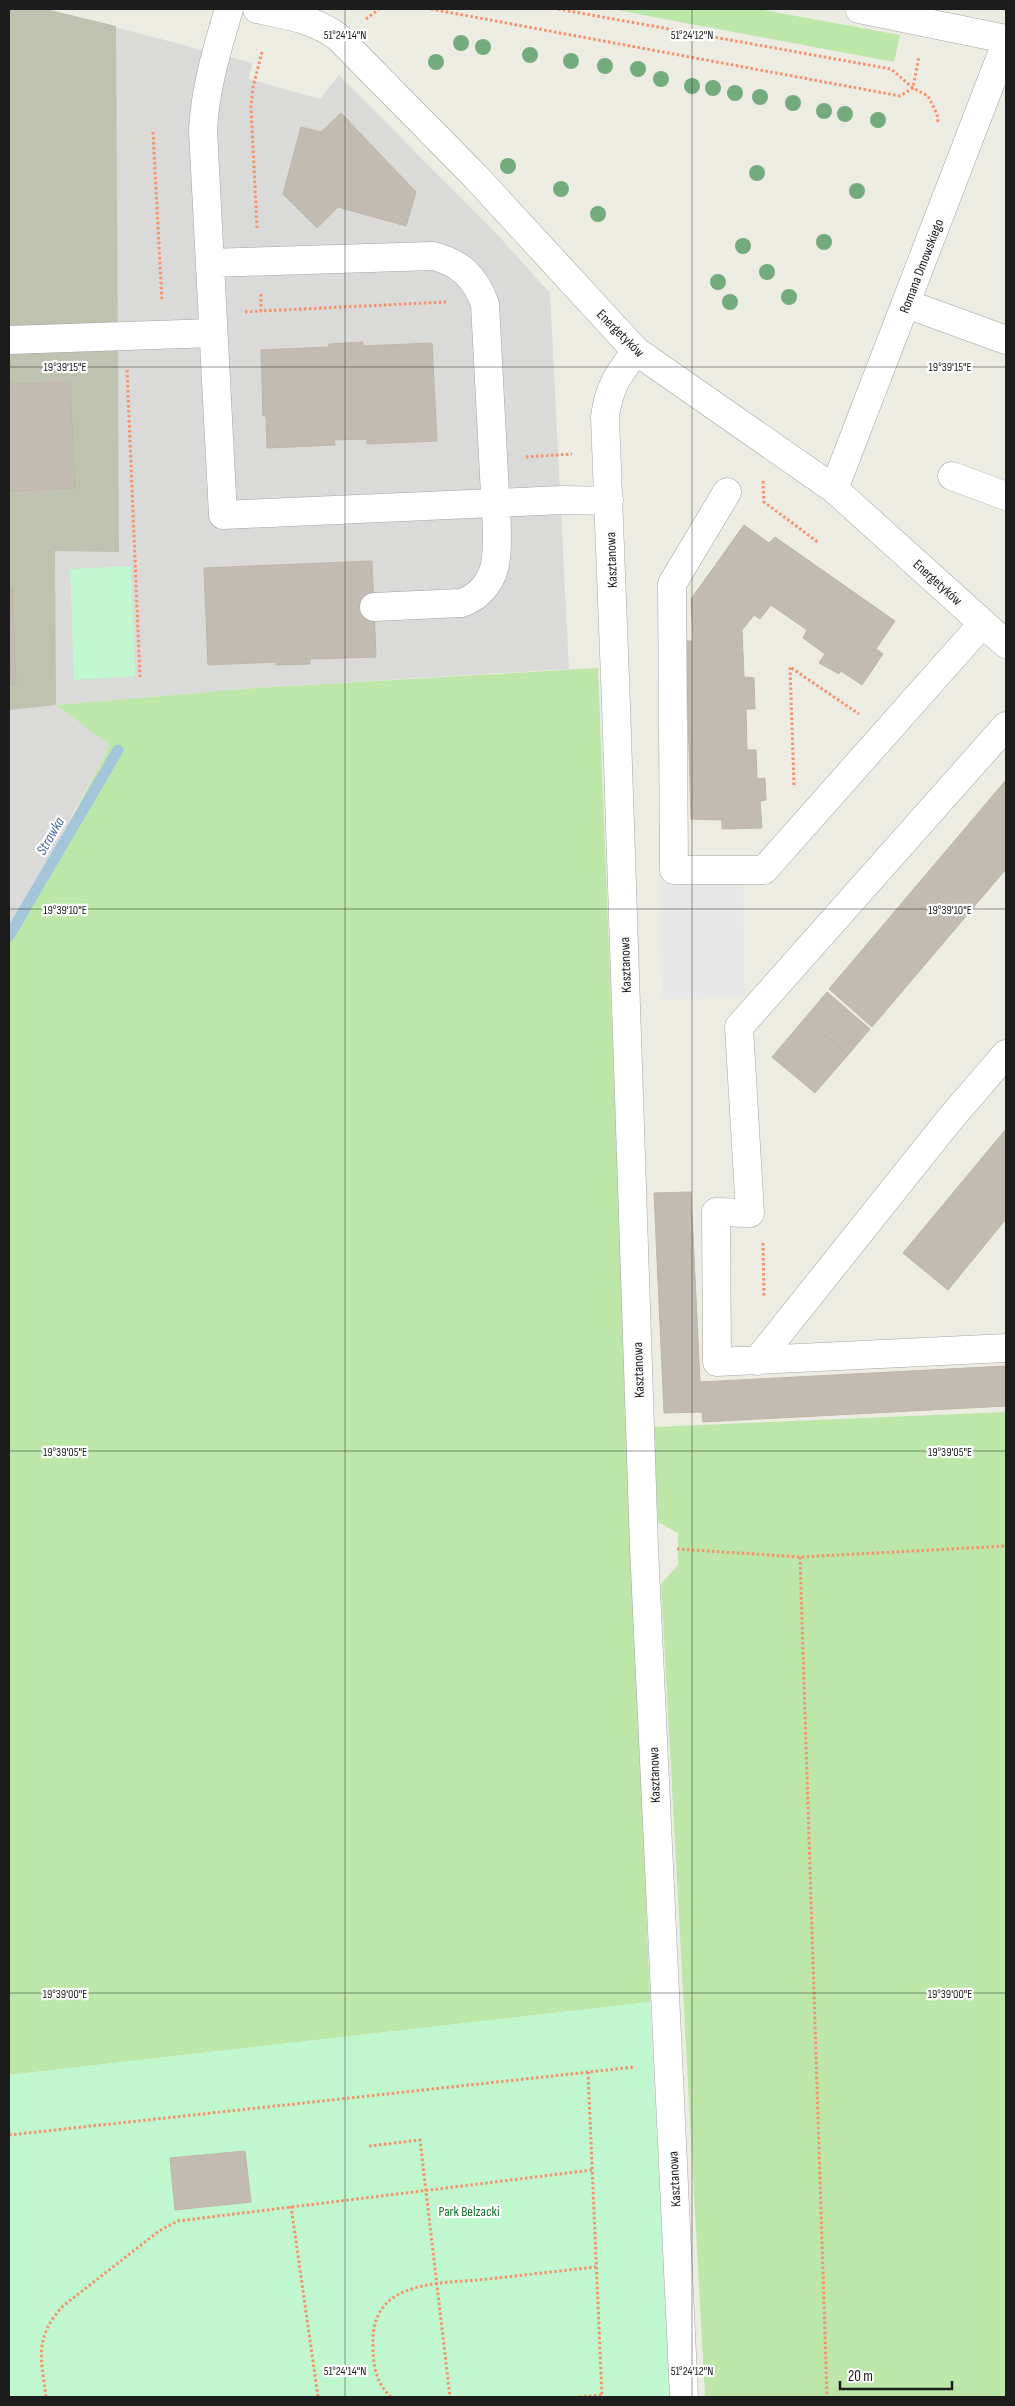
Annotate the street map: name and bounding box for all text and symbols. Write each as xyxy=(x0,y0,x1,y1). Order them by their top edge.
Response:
text: 51°24'14"N xyxy=(324,28,366,43)
text: 51°24'12"N xyxy=(671,28,713,43)
street label: Romana Dmowskiego xyxy=(896,217,947,316)
street label: Energetyków xyxy=(593,306,648,361)
text: 19°39'15"E xyxy=(44,360,86,375)
text: 19°39'15"E xyxy=(929,360,971,375)
street label: Kasztanowa xyxy=(602,532,621,588)
street label: Energetyków xyxy=(909,556,966,609)
water label: Strawka xyxy=(32,814,69,859)
text: 19°39'10"E xyxy=(43,903,87,918)
text: 19°39'10"E xyxy=(928,903,972,918)
street label: Kasztanowa xyxy=(616,937,635,993)
street label: Kasztanowa xyxy=(629,1342,648,1398)
text: 19°39'05"E xyxy=(43,1445,87,1460)
text: 19°39'05"E xyxy=(928,1445,972,1460)
street label: Kasztanowa xyxy=(645,1747,664,1803)
text: 19°39'00"E xyxy=(43,1987,87,2002)
text: 19°39'00"E xyxy=(928,1987,972,2002)
street label: Kasztanowa xyxy=(665,2151,684,2207)
park label: Park Belzacki xyxy=(438,2203,500,2220)
scale bar xyxy=(840,2358,952,2390)
text: 51°24'14"N xyxy=(324,2364,366,2379)
text: 51°24'12"N xyxy=(671,2364,713,2379)
text: 20 m xyxy=(848,2367,873,2386)

